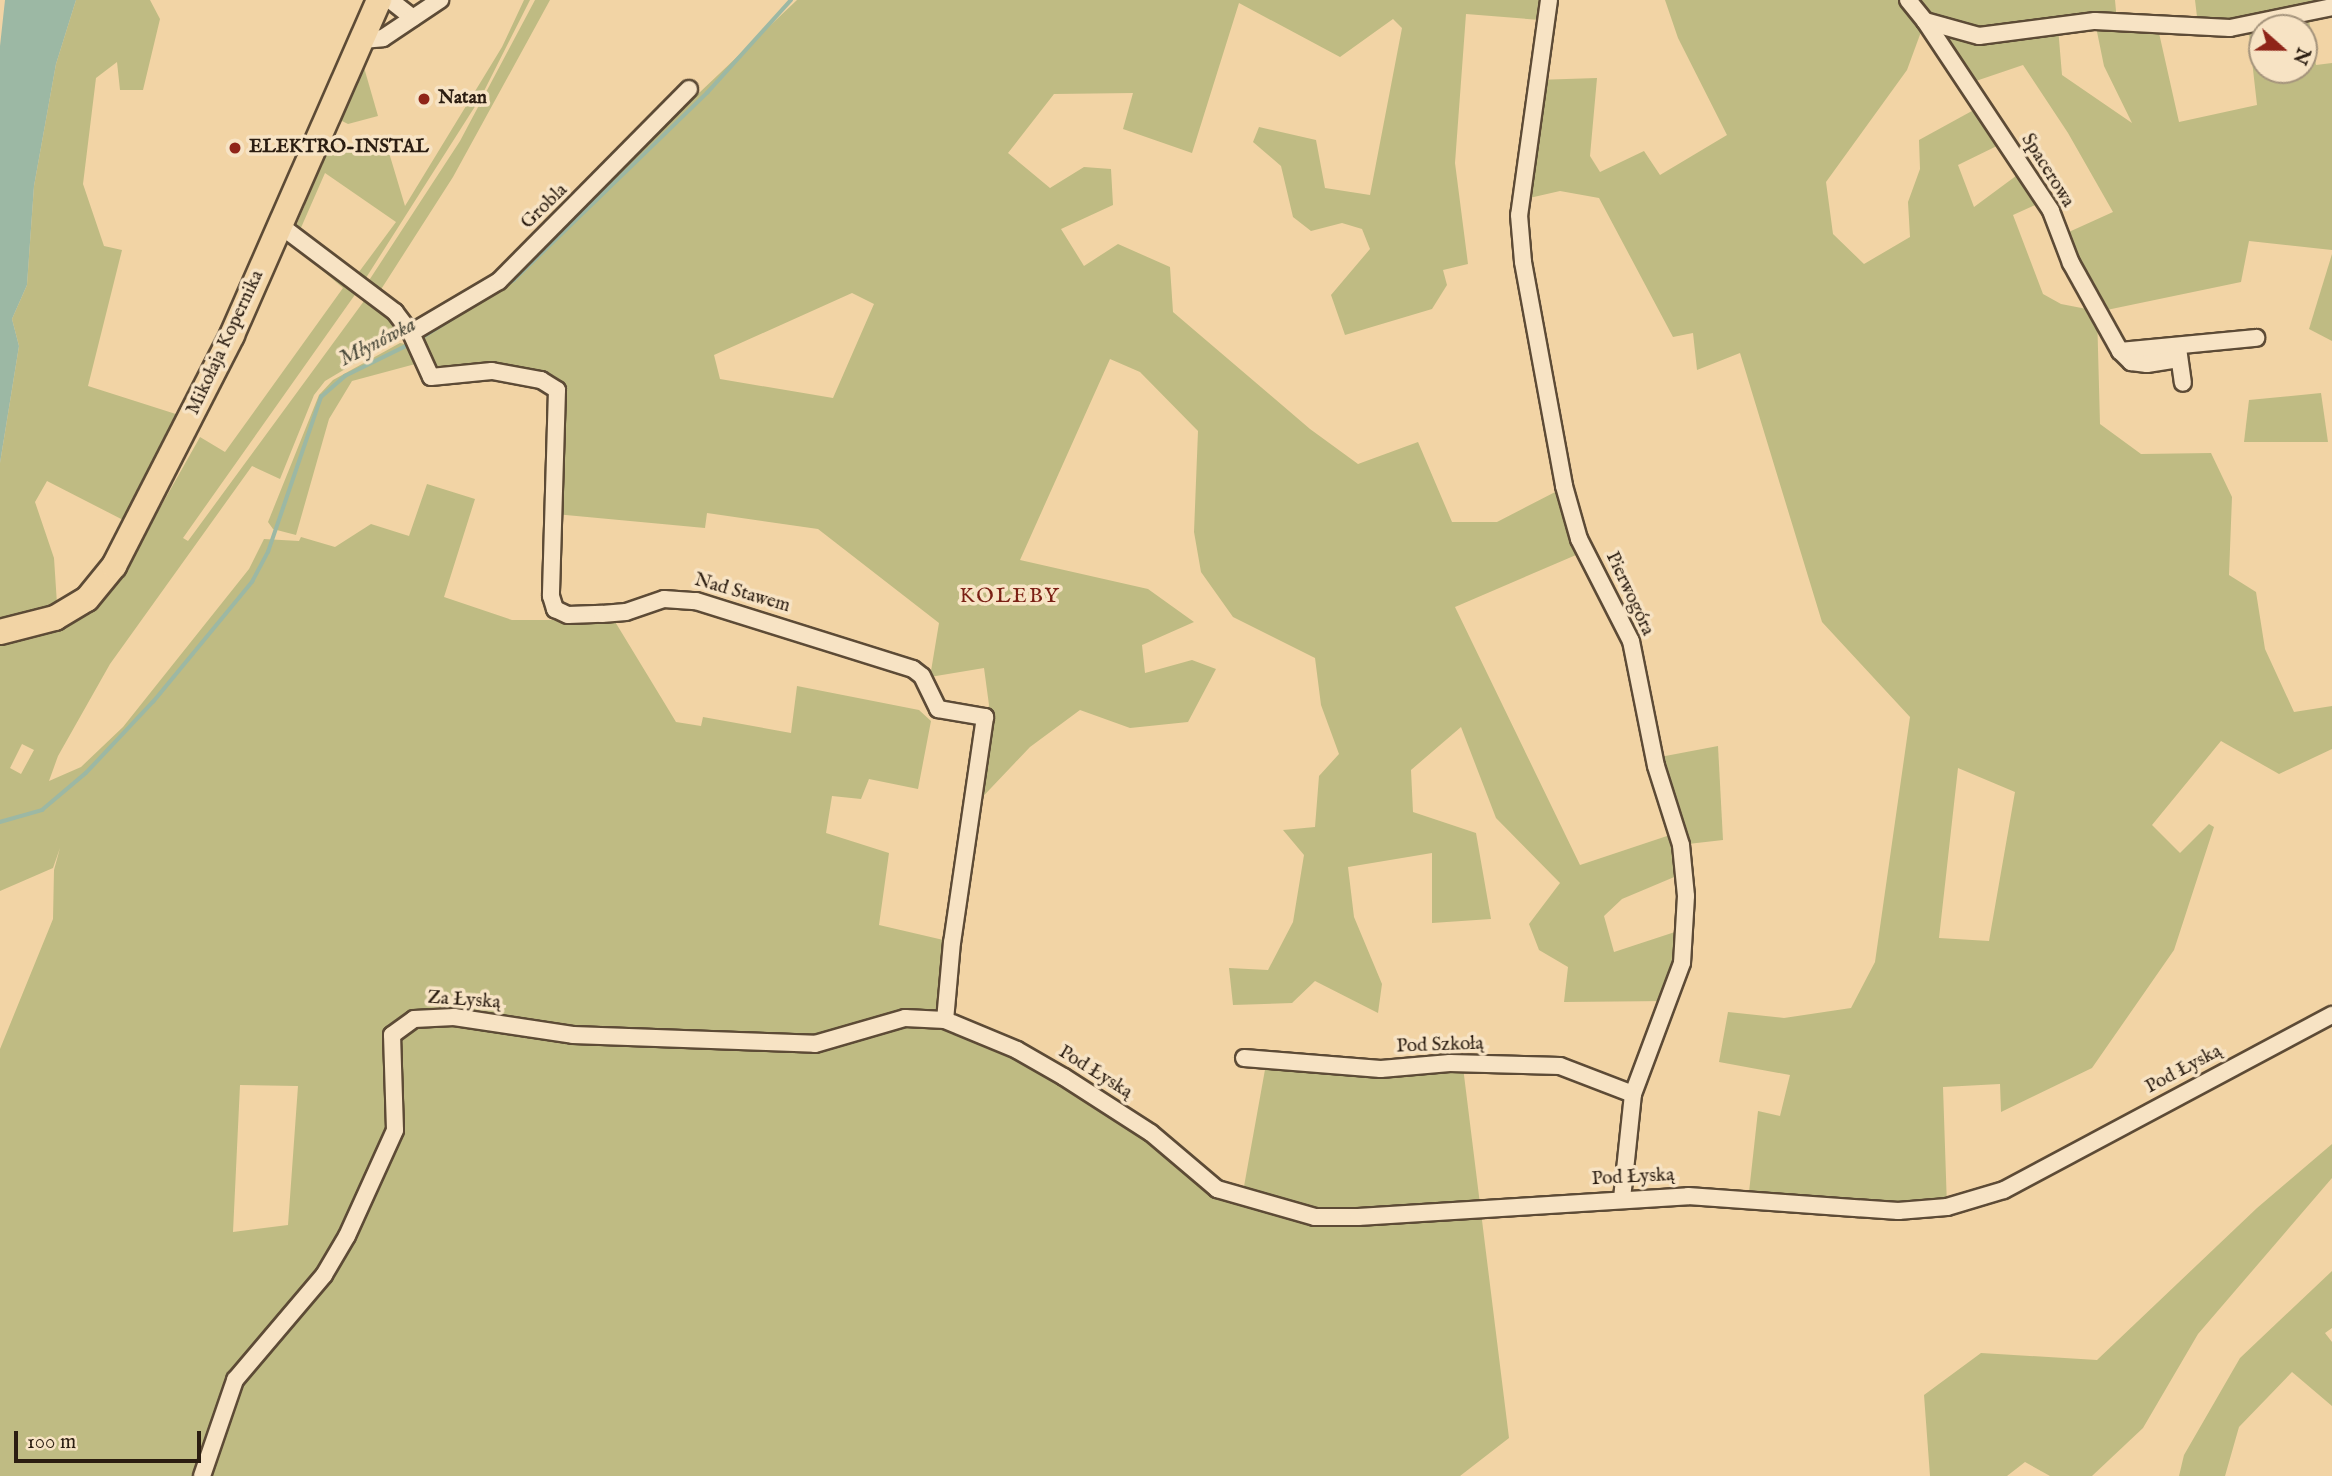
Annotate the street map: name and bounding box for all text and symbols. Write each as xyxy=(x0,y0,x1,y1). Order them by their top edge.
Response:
north arrow xyxy=(2248,14,2318,84)
text: N xyxy=(2287,44,2315,68)
place label: Natan xyxy=(438,88,487,110)
marker: Natan xyxy=(416,91,432,107)
street label: Spacerowa xyxy=(2015,130,2079,212)
place label: ELEKTRO-INSTAL xyxy=(249,137,429,159)
marker: ELEKTRO-INSTAL xyxy=(227,140,243,156)
street label: Grobla xyxy=(517,179,573,235)
street label: Mikołaja Kopernika xyxy=(183,267,269,419)
water label: Młynówka xyxy=(335,313,421,373)
street label: Pierwogóra xyxy=(1600,548,1658,640)
street label: Nad Stawem xyxy=(692,569,792,619)
district label: KOLEBY xyxy=(960,584,1060,610)
street label: Za Łyską xyxy=(427,987,501,1015)
street label: Pod Szkołą xyxy=(1396,1033,1484,1059)
street label: Pod Łyską xyxy=(1054,1041,1136,1105)
street label: Pod Łyską xyxy=(2142,1041,2226,1099)
street label: Pod Łyską xyxy=(1591,1164,1675,1192)
scale bar xyxy=(18,1416,205,1460)
text: 100 m xyxy=(27,1429,76,1456)

